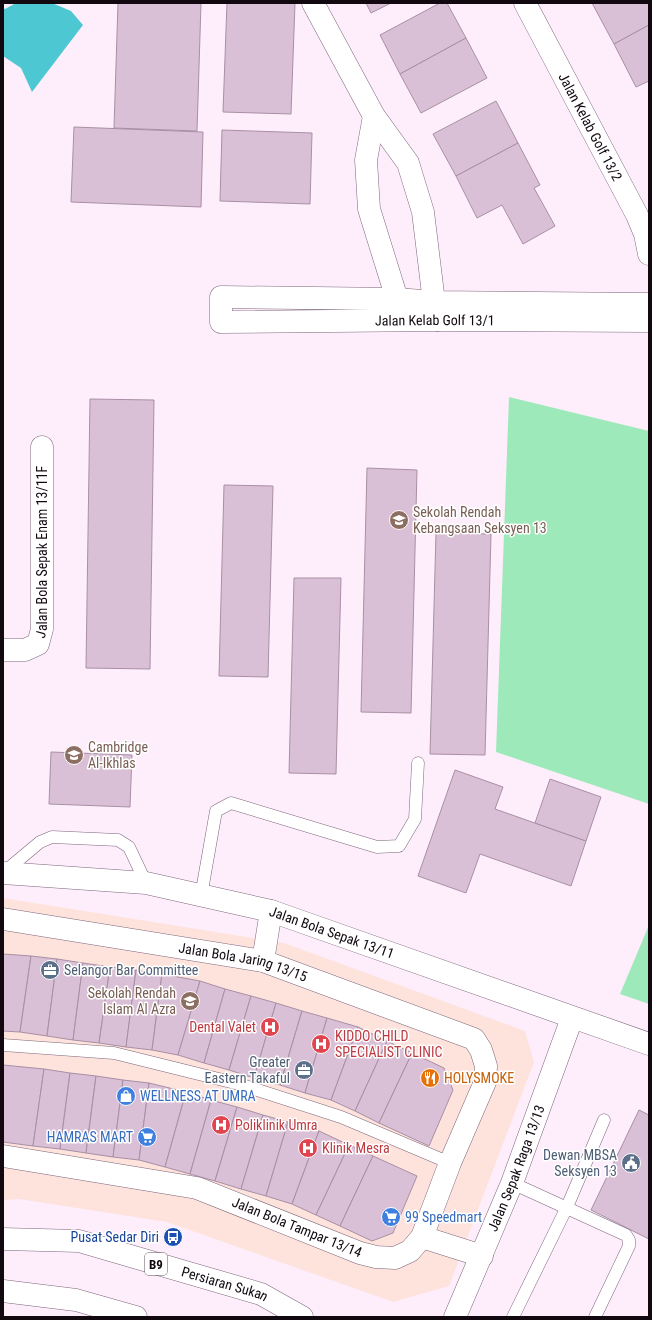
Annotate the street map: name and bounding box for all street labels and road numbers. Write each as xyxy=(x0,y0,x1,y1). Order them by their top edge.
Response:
street label: Jalan Kelab Golf 13/2 xyxy=(555,70,625,184)
street label: Jalan Kelab Golf 13/1 xyxy=(375,312,495,329)
street label: Jalan Bola Sepak Enam 13/11F xyxy=(32,466,50,640)
street label: Jalan Bola Sepak 13/11 xyxy=(267,903,396,962)
street label: Jalan Bola Jaring 13/15 xyxy=(177,939,310,985)
street label: Jalan Sepak Raga 13/13 xyxy=(484,1103,548,1234)
street label: Jalan Bola Tampar 13/14 xyxy=(230,1194,364,1260)
road number: B9 xyxy=(145,1253,167,1275)
street label: Persiaran Sukan xyxy=(180,1263,271,1304)

